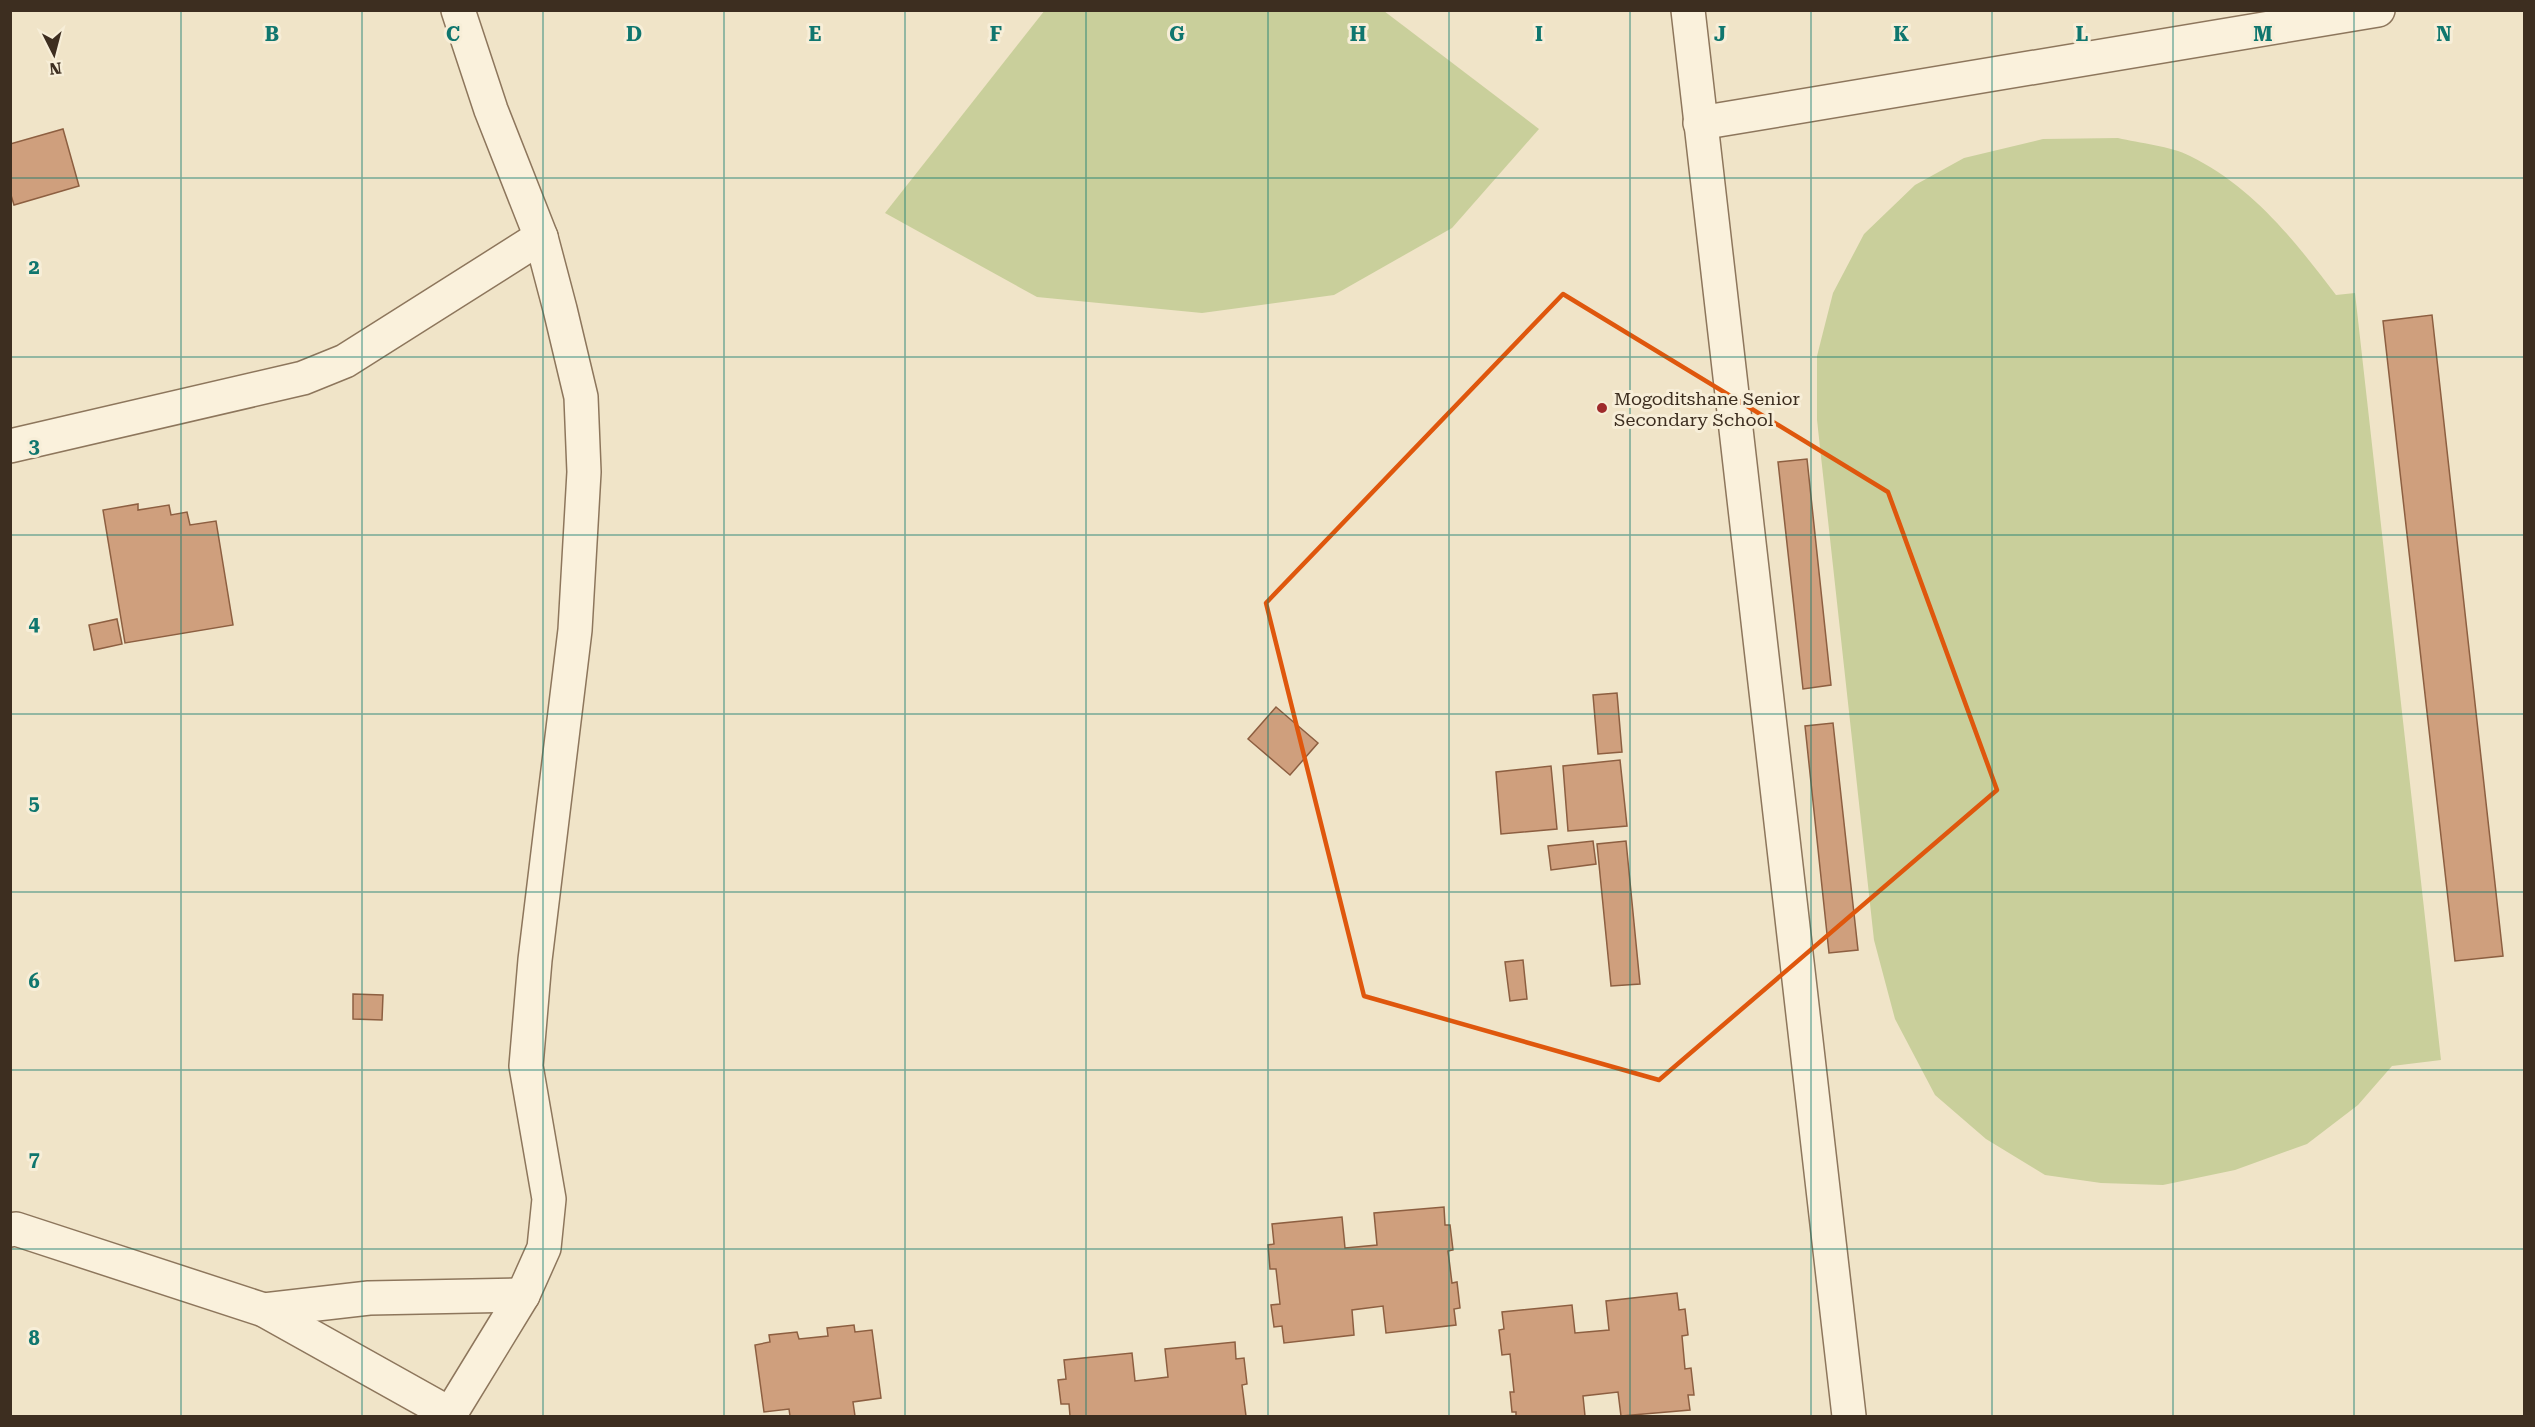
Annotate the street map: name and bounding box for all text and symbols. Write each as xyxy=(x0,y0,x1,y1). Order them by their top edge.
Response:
text: B xyxy=(265,22,279,46)
text: C xyxy=(446,22,460,46)
text: D xyxy=(626,22,642,46)
text: E xyxy=(809,22,822,46)
text: F xyxy=(990,22,1002,46)
text: G xyxy=(1169,22,1185,46)
text: H xyxy=(1350,22,1366,46)
text: I xyxy=(1535,22,1543,46)
text: J xyxy=(1714,22,1726,46)
text: K xyxy=(1893,22,1909,46)
text: L xyxy=(2076,22,2089,46)
text: M xyxy=(2253,22,2273,46)
text: N xyxy=(2436,22,2452,46)
north arrow xyxy=(24,24,84,84)
text: N xyxy=(48,58,63,79)
text: 2 xyxy=(28,255,40,279)
place label: Mogoditshane Senior Secondary School xyxy=(1614,388,1800,430)
marker: Mogoditshane Senior Secondary School xyxy=(1595,401,1609,415)
text: 3 xyxy=(28,434,40,458)
text: 4 xyxy=(28,612,40,636)
text: 5 xyxy=(28,791,40,815)
text: 6 xyxy=(28,969,40,993)
text: 7 xyxy=(28,1147,40,1171)
text: 8 xyxy=(28,1326,40,1350)

